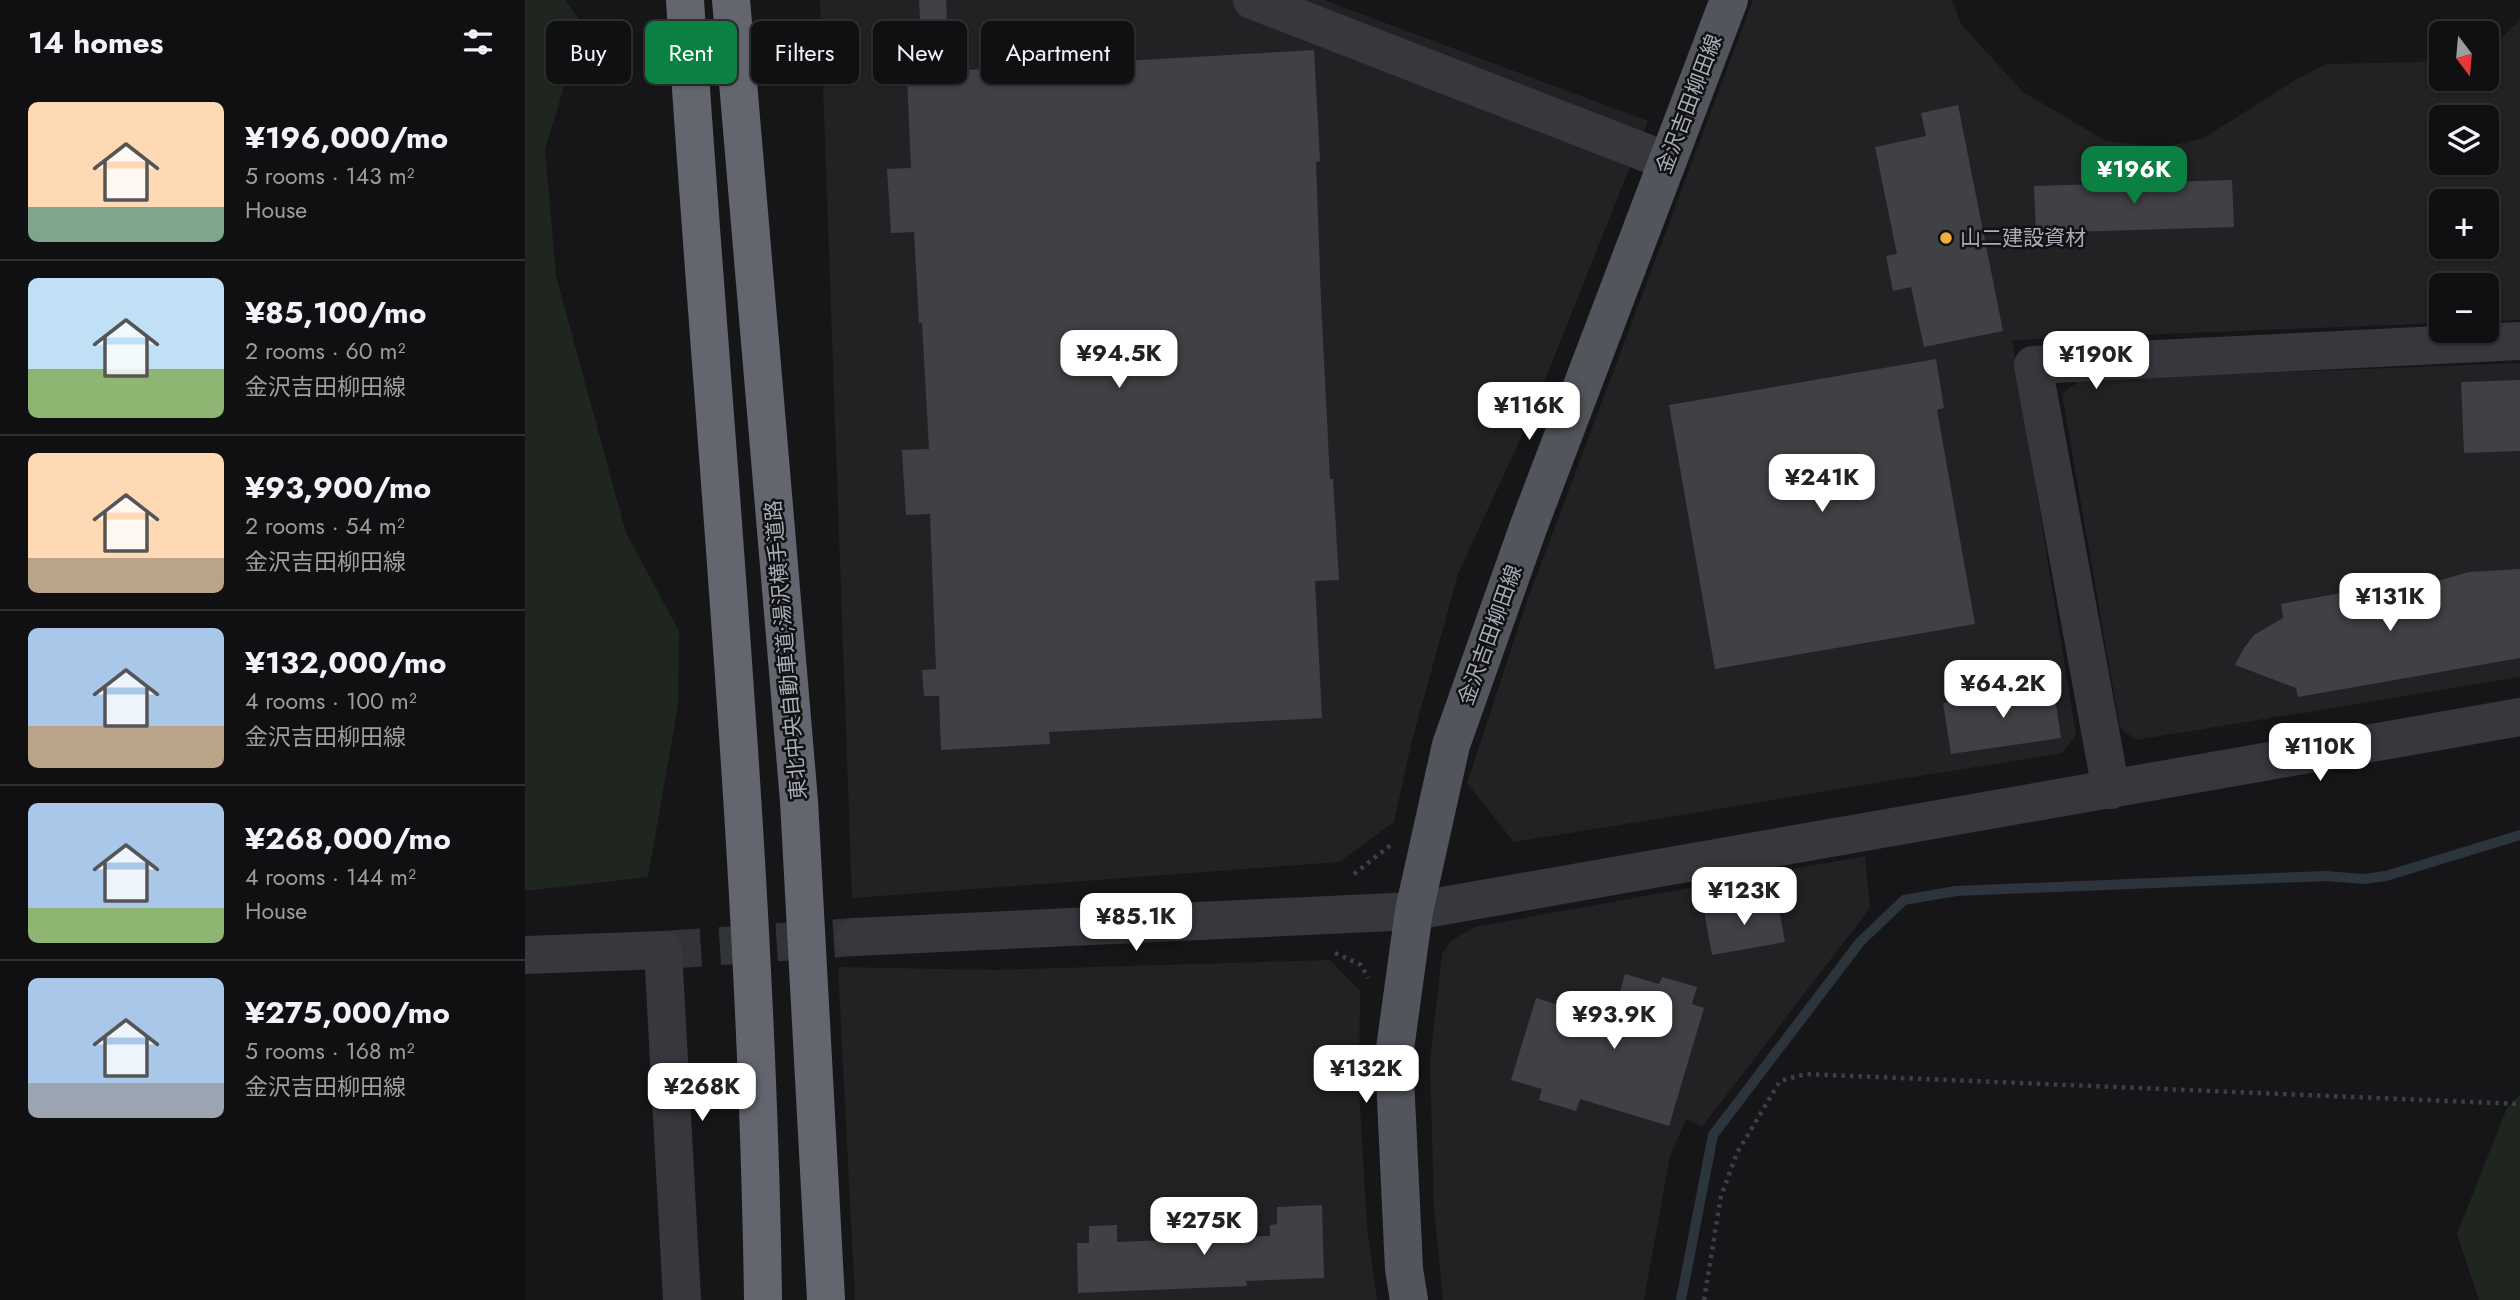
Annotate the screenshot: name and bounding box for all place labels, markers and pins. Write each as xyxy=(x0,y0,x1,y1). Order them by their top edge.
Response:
pin: ¥196K xyxy=(2085,146,2183,206)
place label: 山二建設資材 xyxy=(1960,223,2086,253)
marker: 山二建設資材 xyxy=(1938,230,1954,246)
pin: ¥94.5K xyxy=(1062,330,1176,390)
pin: ¥190K xyxy=(2047,332,2145,391)
pin: ¥116K xyxy=(1480,382,1578,442)
pin: ¥241K xyxy=(1773,454,1871,514)
pin: ¥131K xyxy=(2341,574,2439,633)
pin: ¥64.2K xyxy=(1946,660,2060,720)
pin: ¥110K xyxy=(2271,724,2369,783)
pin: ¥123K xyxy=(1695,867,1793,927)
pin: ¥85.1K xyxy=(1079,894,1193,953)
pin: ¥93.9K xyxy=(1557,992,1671,1051)
pin: ¥132K xyxy=(1317,1046,1415,1105)
pin: ¥268K xyxy=(653,1064,751,1123)
pin: ¥275K xyxy=(1155,1198,1253,1257)

